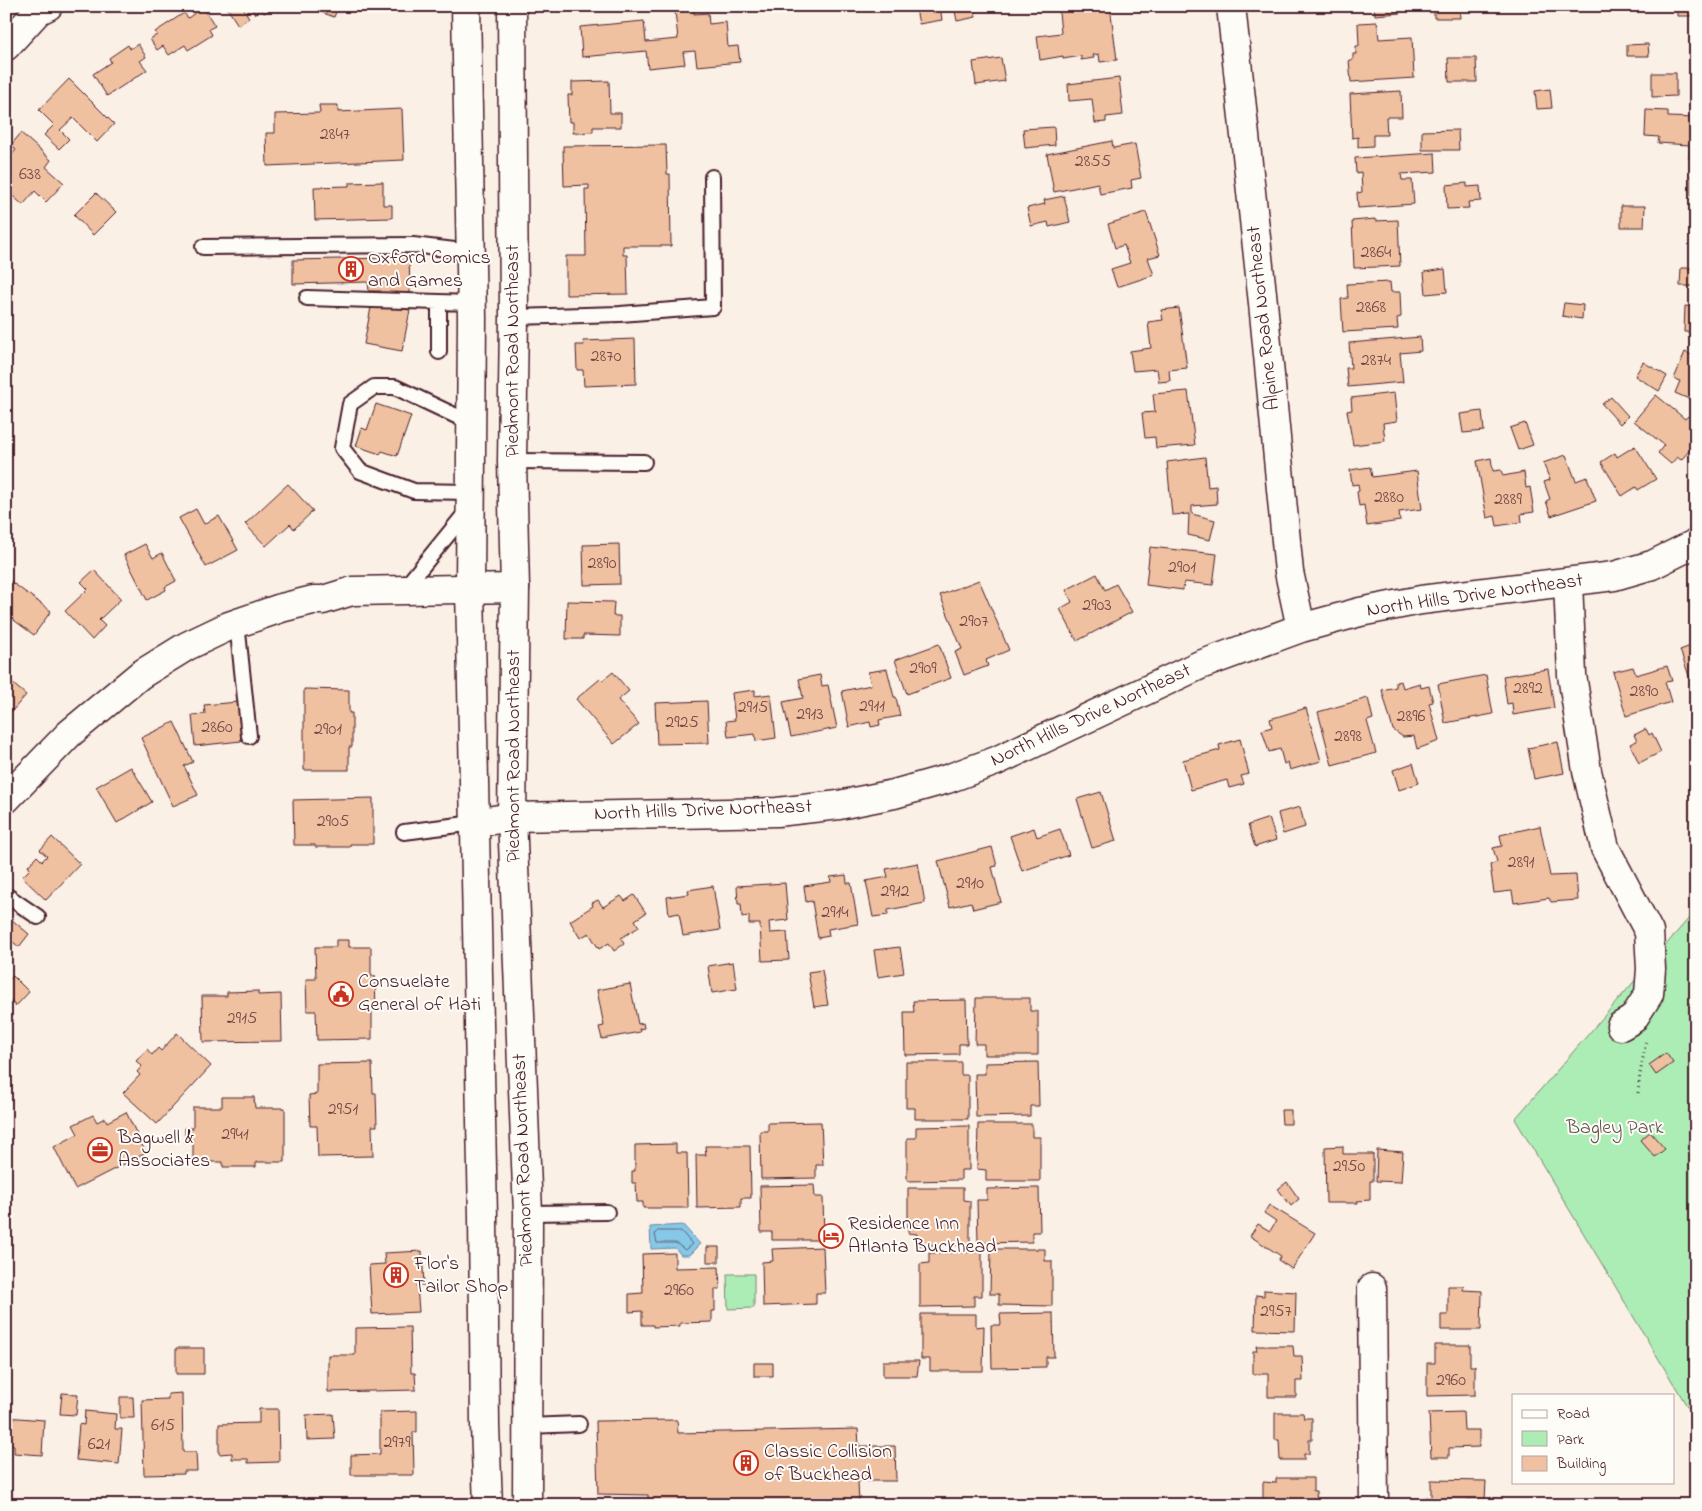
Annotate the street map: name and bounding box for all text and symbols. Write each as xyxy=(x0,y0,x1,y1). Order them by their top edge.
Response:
house number: 2847 xyxy=(320,122,351,148)
house number: 2855 xyxy=(1075,149,1111,175)
house number: 638 xyxy=(19,162,41,188)
street label: Alpine Road Northeast xyxy=(1240,224,1288,412)
house number: 2864 xyxy=(1360,240,1392,266)
place label: Oxford Comics and Games xyxy=(368,244,491,296)
street label: Piedmont Road Northeast xyxy=(499,244,528,458)
building icon: Oxford Comics and Games xyxy=(338,256,364,282)
house number: 2868 xyxy=(1356,295,1386,321)
house number: 2870 xyxy=(591,344,622,370)
house number: 2874 xyxy=(1361,348,1392,374)
house number: 2880 xyxy=(1374,485,1404,511)
house number: 2889 xyxy=(1494,487,1523,513)
house number: 2890 xyxy=(588,551,617,577)
house number: 2901 xyxy=(1168,555,1196,581)
street label: North Hills Drive Northeast xyxy=(1365,566,1585,626)
house number: 2903 xyxy=(1082,593,1112,619)
house number: 2907 xyxy=(959,609,989,635)
street label: Piedmont Road Northeast xyxy=(500,649,529,863)
house number: 2909 xyxy=(909,656,937,682)
street label: North Hills Drive Northeast xyxy=(986,657,1196,775)
house number: 2892 xyxy=(1513,676,1543,702)
house number: 2890 xyxy=(1630,679,1659,705)
house number: 2911 xyxy=(859,694,885,720)
house number: 2915 xyxy=(738,695,768,721)
house number: 2913 xyxy=(796,702,824,728)
house number: 2896 xyxy=(1396,704,1426,730)
house number: 2925 xyxy=(665,710,699,736)
house number: 2860 xyxy=(201,715,233,741)
house number: 2901 xyxy=(314,717,342,743)
house number: 2898 xyxy=(1334,724,1362,750)
street label: North Hills Drive Northeast xyxy=(593,793,813,829)
house number: 2905 xyxy=(317,809,349,835)
house number: 2891 xyxy=(1508,850,1535,876)
house number: 2910 xyxy=(956,871,984,897)
house number: 2912 xyxy=(880,879,910,905)
house number: 2914 xyxy=(821,900,849,926)
place label: Consuelate General of Hati xyxy=(358,968,481,1020)
public building icon: Consuelate General of Hati xyxy=(328,981,354,1007)
house number: 2915 xyxy=(227,1006,257,1032)
street label: Piedmont Road Northeast xyxy=(506,1053,542,1267)
house number: 2951 xyxy=(328,1097,358,1123)
park label: Bagley Park xyxy=(1565,1114,1664,1144)
house number: 2941 xyxy=(221,1122,249,1148)
place label: Bagwell & Associates xyxy=(117,1124,210,1176)
office icon: Bagwell & Associates xyxy=(87,1137,113,1163)
house number: 2950 xyxy=(1333,1154,1365,1180)
place label: Residence Inn Atlanta Buckhead xyxy=(848,1210,997,1262)
hotel icon: Residence Inn Atlanta Buckhead xyxy=(818,1223,844,1249)
place label: Flor's Tailor Shop xyxy=(413,1250,509,1302)
building icon: Flor's Tailor Shop xyxy=(383,1262,409,1288)
house number: 2960 xyxy=(664,1278,694,1304)
house number: 2957 xyxy=(1260,1299,1293,1325)
house number: 2960 xyxy=(1436,1368,1466,1394)
legend xyxy=(1512,1394,1674,1484)
text: Road xyxy=(1557,1403,1590,1425)
house number: 615 xyxy=(151,1413,175,1439)
text: Park xyxy=(1557,1429,1585,1451)
house number: 2979 xyxy=(383,1430,411,1456)
house number: 621 xyxy=(88,1432,111,1458)
place label: Classic Collision of Buckhead xyxy=(764,1438,892,1490)
building icon: Classic Collision of Buckhead xyxy=(733,1450,759,1476)
text: Building xyxy=(1556,1453,1606,1476)

